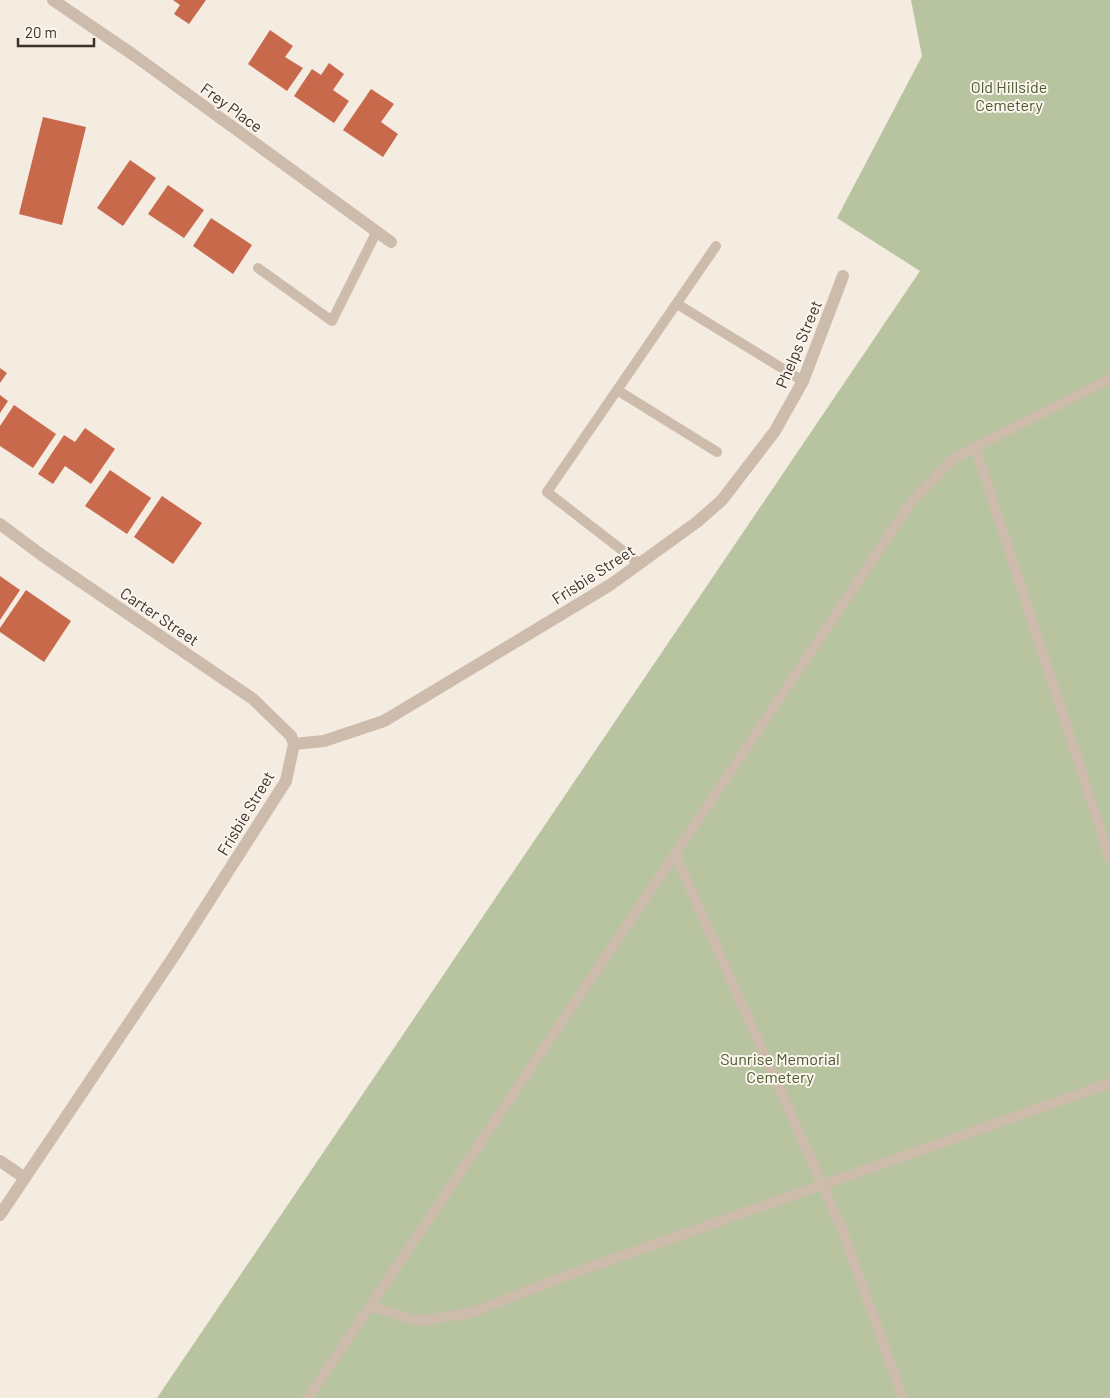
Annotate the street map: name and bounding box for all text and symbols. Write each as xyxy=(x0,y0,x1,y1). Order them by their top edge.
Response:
scale bar xyxy=(18,15,94,47)
text: 20 m xyxy=(25,23,57,41)
park label: Old Hillside Cemetery xyxy=(971,77,1047,114)
street label: Frey Place xyxy=(197,78,267,136)
street label: Phelps Street xyxy=(771,297,825,391)
street label: Frisbie Street xyxy=(548,540,638,608)
street label: Carter Street xyxy=(117,583,203,649)
street label: Frisbie Street xyxy=(212,768,278,858)
park label: Sunrise Memorial Cemetery xyxy=(720,1049,840,1086)

